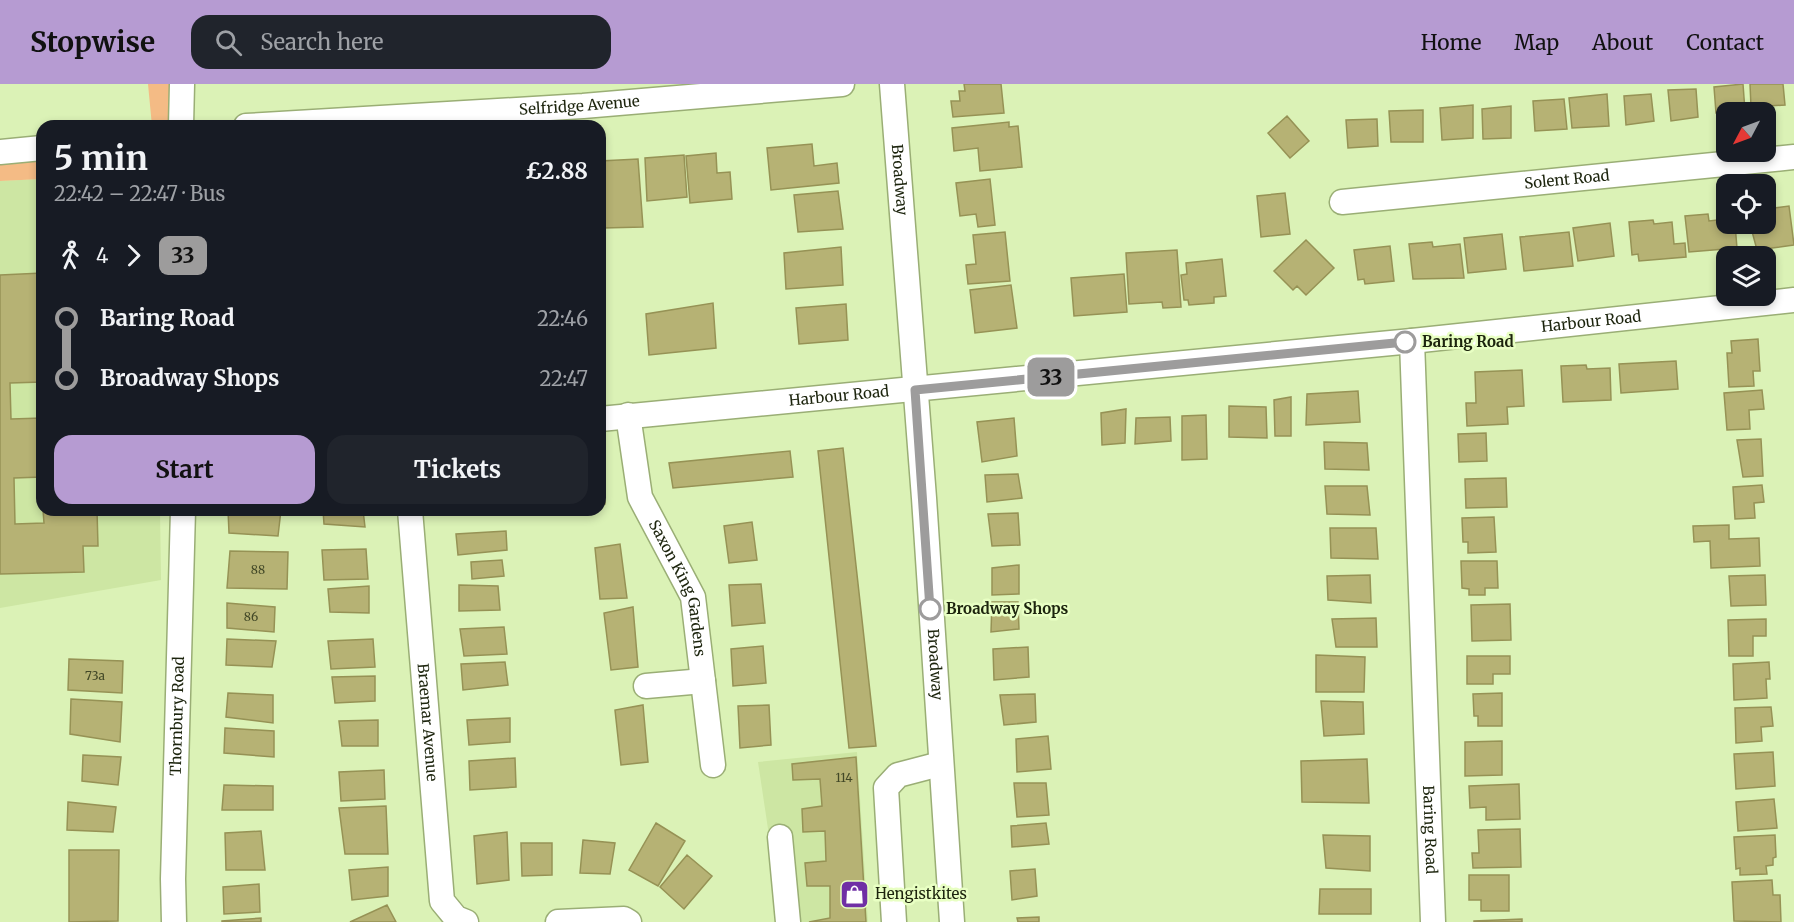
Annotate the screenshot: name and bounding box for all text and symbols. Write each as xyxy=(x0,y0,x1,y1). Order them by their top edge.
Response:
search box xyxy=(191,15,611,69)
text: Stopwise xyxy=(30,24,155,60)
icon: search xyxy=(212,26,245,59)
text: Search here xyxy=(260,28,384,56)
text: Home xyxy=(1421,29,1481,56)
text: Map xyxy=(1514,29,1559,56)
text: About xyxy=(1592,29,1653,56)
text: Contact xyxy=(1686,29,1764,56)
street label: Selfridge Avenue xyxy=(518,91,641,119)
north arrow xyxy=(1716,102,1776,162)
map controls xyxy=(1716,102,1776,306)
text: 5 min xyxy=(54,138,148,179)
street label: Broadway xyxy=(888,143,912,216)
text: £2.88 xyxy=(525,157,588,185)
street label: Solent Road xyxy=(1523,165,1610,193)
button: locate xyxy=(1716,174,1776,234)
text: 22:42 – 22:47 · Bus xyxy=(54,181,225,206)
icon: walk xyxy=(54,239,87,272)
icon: forward xyxy=(117,239,150,272)
text: 33 xyxy=(171,242,195,269)
text: 4 xyxy=(96,243,108,268)
button: layers xyxy=(1716,246,1776,306)
text: Baring Road xyxy=(100,304,235,332)
text: 22:46 xyxy=(537,306,588,331)
street label: Harbour Road xyxy=(1540,306,1642,336)
marker: Baring Road xyxy=(1394,331,1416,353)
place label: Baring Road xyxy=(1422,332,1514,351)
line badge: 33 xyxy=(1024,358,1078,396)
text: Broadway Shops xyxy=(100,364,279,392)
text: 33 xyxy=(1039,364,1063,391)
text: 22:47 xyxy=(539,366,588,391)
street label: Harbour Road xyxy=(788,381,890,410)
button: Start xyxy=(54,435,315,504)
button: Tickets xyxy=(327,435,588,504)
street label: Saxon King Gardens xyxy=(645,516,710,658)
house number: 88 xyxy=(251,562,265,577)
marker: Broadway Shops xyxy=(919,598,941,620)
place label: Broadway Shops xyxy=(946,599,1069,618)
house number: 86 xyxy=(244,609,258,624)
street label: Broadway xyxy=(924,628,947,701)
street label: Thornbury Road xyxy=(166,656,188,776)
street label: Braemar Avenue xyxy=(414,662,442,782)
house number: 73a xyxy=(85,668,106,683)
house number: 114 xyxy=(835,770,853,785)
street label: Baring Road xyxy=(1419,785,1441,874)
shop icon: Hengistkites xyxy=(838,878,870,910)
place label: Hengistkites xyxy=(875,884,967,903)

